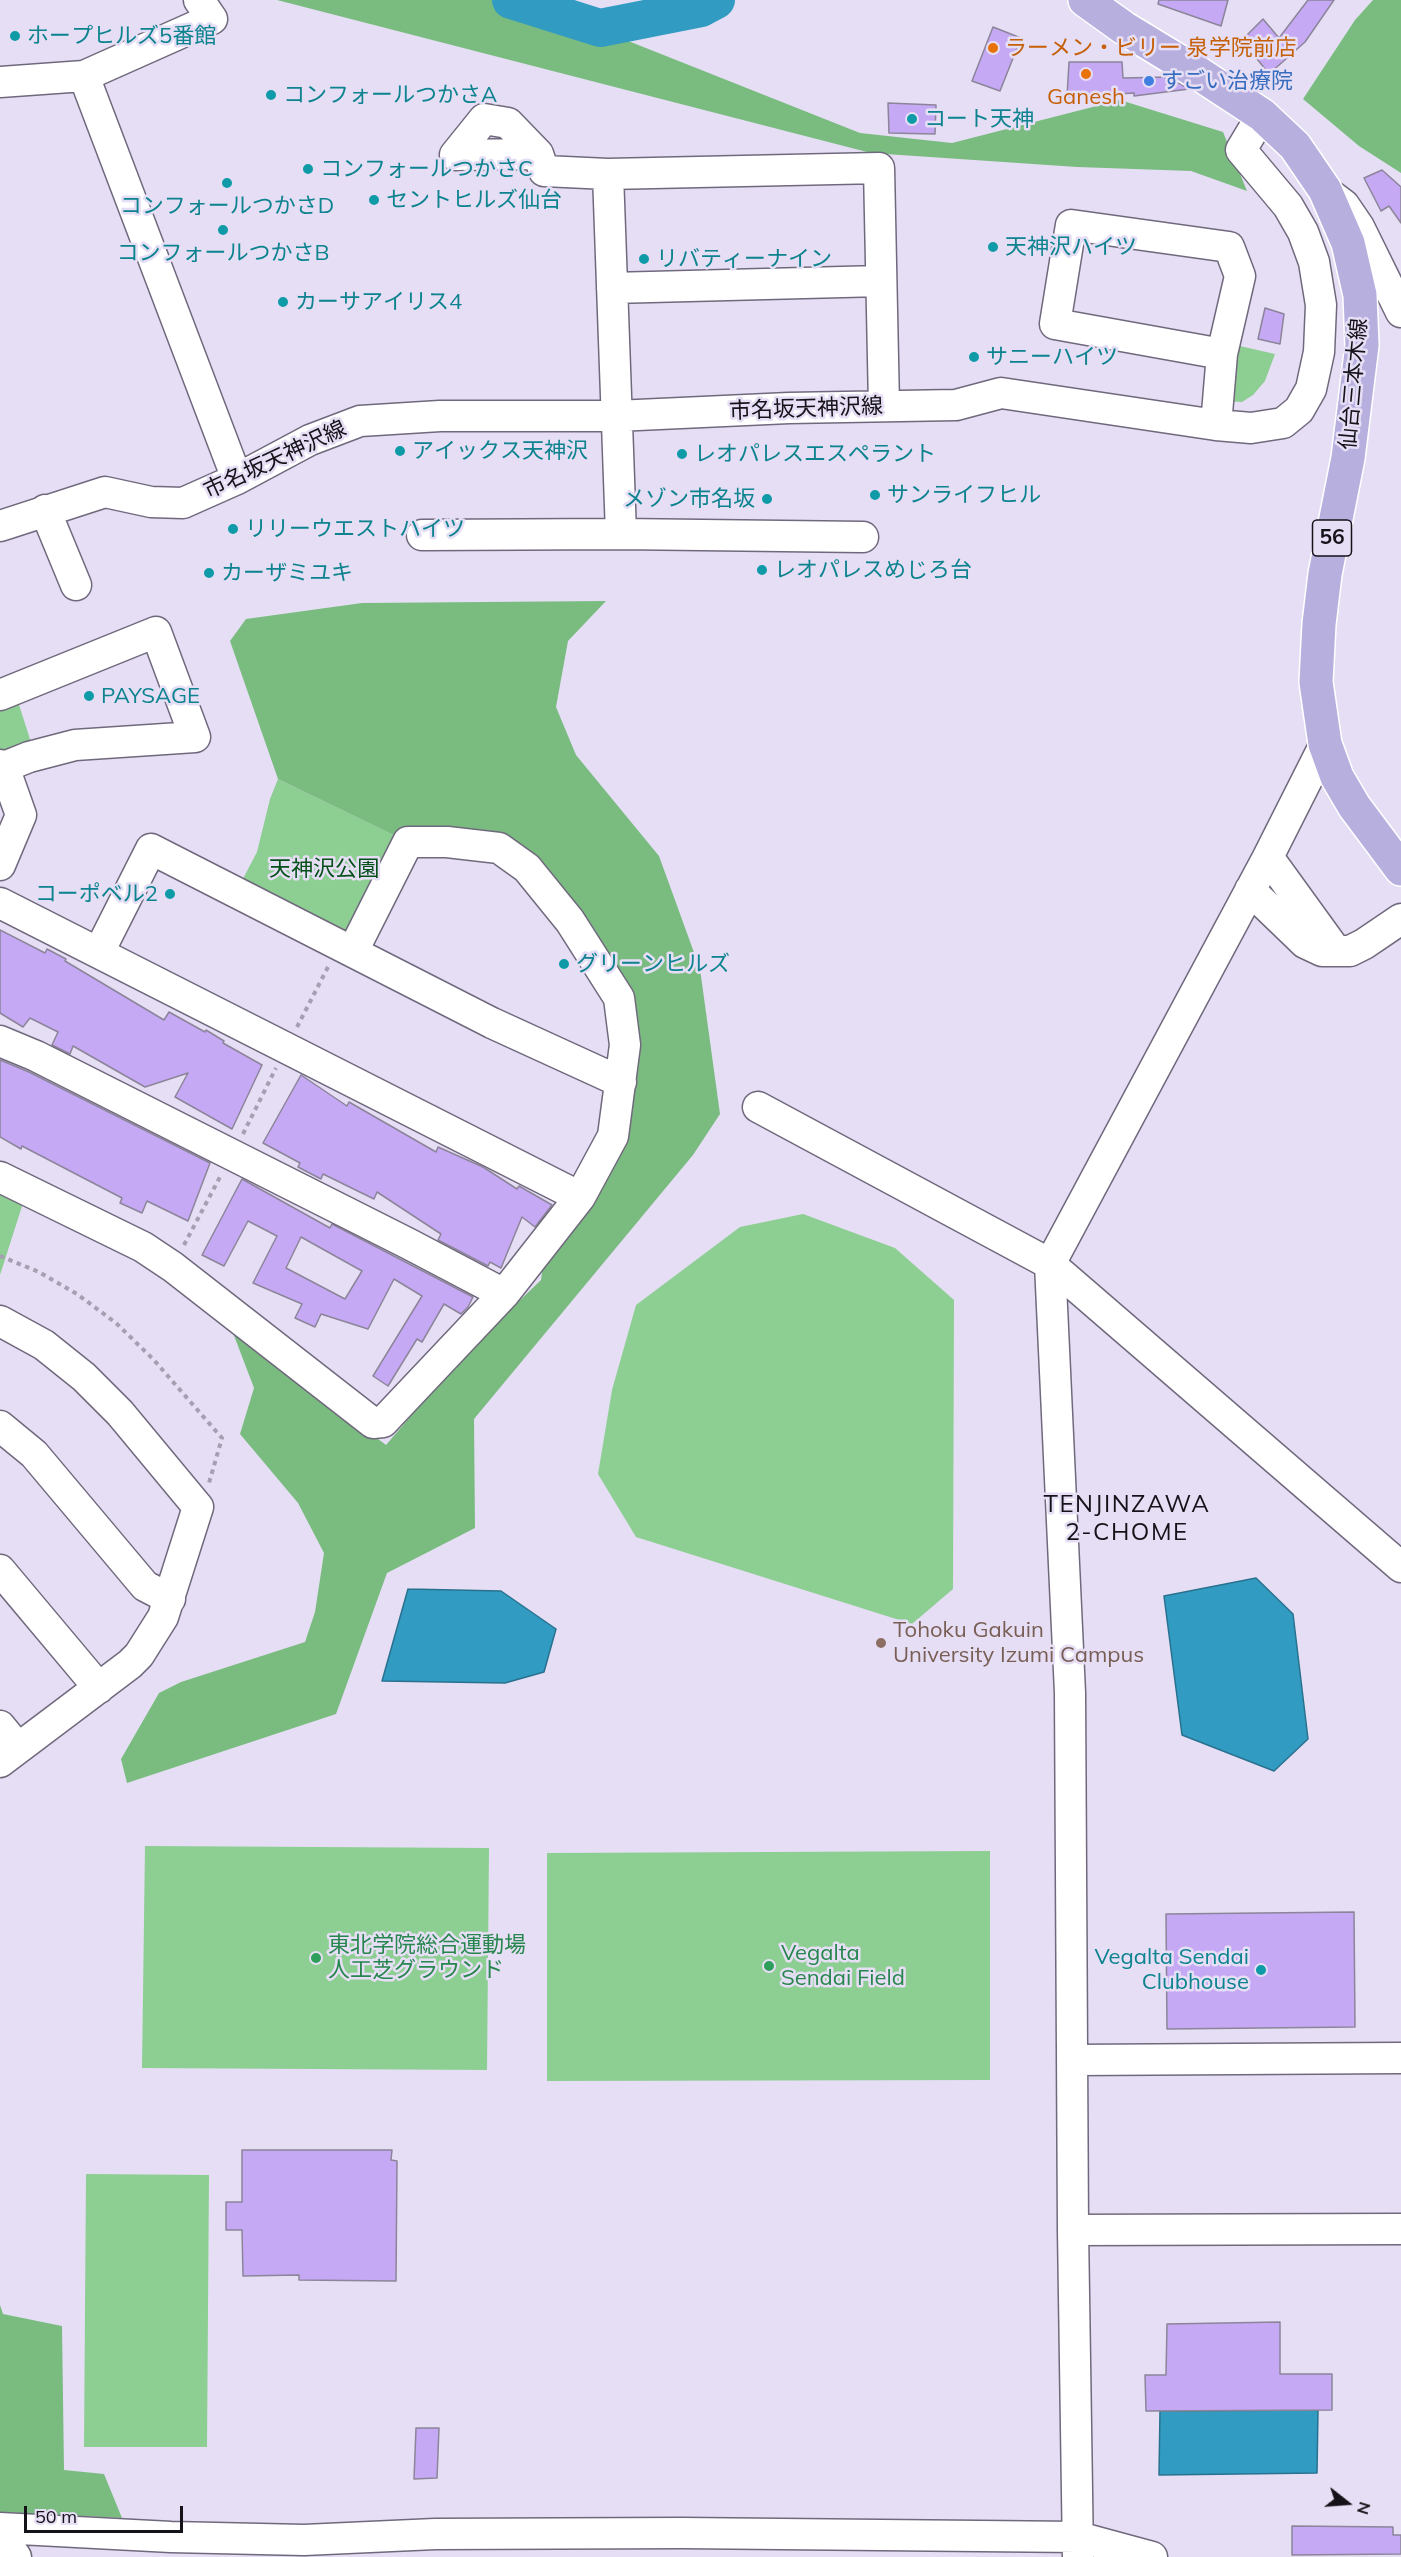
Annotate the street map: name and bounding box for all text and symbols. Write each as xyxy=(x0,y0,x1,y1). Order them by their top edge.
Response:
place label: ホープヒルズ5番館 xyxy=(27,23,216,49)
marker: ホープヒルズ5番館 xyxy=(8,29,22,43)
place label: ラーメン・ビリー 泉学院前店 xyxy=(1005,35,1297,61)
marker: ラーメン・ビリー 泉学院前店 xyxy=(986,41,1000,55)
marker: Ganesh xyxy=(1079,67,1093,81)
place label: すごい治療院 xyxy=(1161,68,1293,94)
marker: すごい治療院 xyxy=(1142,74,1156,88)
place label: コンフォールつかさA xyxy=(283,82,497,108)
place label: Ganesh xyxy=(1047,84,1125,110)
marker: コンフォールつかさA xyxy=(264,88,278,102)
place label: コート天神 xyxy=(924,106,1034,132)
marker: コート天神 xyxy=(905,112,919,126)
place label: コンフォールつかさC xyxy=(320,156,533,182)
marker: コンフォールつかさC xyxy=(301,162,315,176)
marker: コンフォールつかさD xyxy=(220,176,234,190)
place label: セントヒルズ仙台 xyxy=(386,187,562,213)
place label: コンフォールつかさD xyxy=(120,193,334,219)
marker: セントヒルズ仙台 xyxy=(367,193,381,207)
marker: コンフォールつかさB xyxy=(216,223,230,237)
place label: 天神沢ハイツ xyxy=(1005,234,1137,260)
place label: コンフォールつかさB xyxy=(117,240,329,266)
marker: 天神沢ハイツ xyxy=(986,240,1000,254)
place label: リバティーナイン xyxy=(656,246,832,272)
marker: リバティーナイン xyxy=(637,252,651,266)
place label: カーサアイリス4 xyxy=(295,289,462,315)
marker: カーサアイリス4 xyxy=(276,295,290,309)
street label: 仙台三本木線 xyxy=(1335,317,1373,451)
place label: サニーハイツ xyxy=(986,344,1118,370)
marker: サニーハイツ xyxy=(967,350,981,364)
street label: 市名坂天神沢線 xyxy=(729,393,883,425)
street label: 市名坂天神沢線 xyxy=(200,415,350,505)
place label: アイックス天神沢 xyxy=(412,438,588,464)
place label: レオパレスエスペラント xyxy=(694,441,936,467)
marker: アイックス天神沢 xyxy=(393,444,407,458)
marker: レオパレスエスペラント xyxy=(675,447,689,461)
place label: サンライフヒル xyxy=(887,482,1041,508)
place label: メゾン市名坂 xyxy=(623,486,755,512)
marker: サンライフヒル xyxy=(868,488,882,502)
marker: メゾン市名坂 xyxy=(760,492,774,506)
place label: リリーウエストハイツ xyxy=(245,516,465,542)
road number: 56 xyxy=(1312,520,1352,556)
marker: リリーウエストハイツ xyxy=(226,522,240,536)
place label: レオパレスめじろ台 xyxy=(774,557,972,583)
place label: カーザミユキ xyxy=(221,560,353,586)
marker: レオパレスめじろ台 xyxy=(755,563,769,577)
marker: カーザミユキ xyxy=(202,566,216,580)
place label: PAYSAGE xyxy=(101,683,200,709)
marker: PAYSAGE xyxy=(82,689,96,703)
park label: 天神沢公園 xyxy=(269,856,379,882)
place label: コーポベル2 xyxy=(35,881,158,907)
marker: コーポベル2 xyxy=(163,887,177,901)
place label: グリーンヒルズ xyxy=(576,951,730,977)
marker: グリーンヒルズ xyxy=(557,957,571,971)
district label: TENJINZAWA 2-CHOME xyxy=(1044,1491,1210,1547)
place label: Tohoku Gakuin University Izumi Campus xyxy=(893,1617,1144,1669)
marker: Tohoku Gakuin University Izumi Campus xyxy=(874,1636,888,1650)
place label: 東北学院総合運動場 人工芝グラウンド xyxy=(328,1932,526,1984)
place label: Vegalta Sendai Field xyxy=(781,1940,905,1992)
place label: Vegalta Sendai Clubhouse xyxy=(1094,1944,1249,1996)
marker: 東北学院総合運動場 人工芝グラウンド xyxy=(309,1951,323,1965)
marker: Vegalta Sendai Field xyxy=(762,1959,776,1973)
marker: Vegalta Sendai Clubhouse xyxy=(1254,1963,1268,1977)
north arrow xyxy=(1317,2473,1377,2533)
scale bar xyxy=(27,2494,186,2532)
text: N xyxy=(1353,2500,1376,2517)
text: 50 m xyxy=(35,2505,77,2528)

